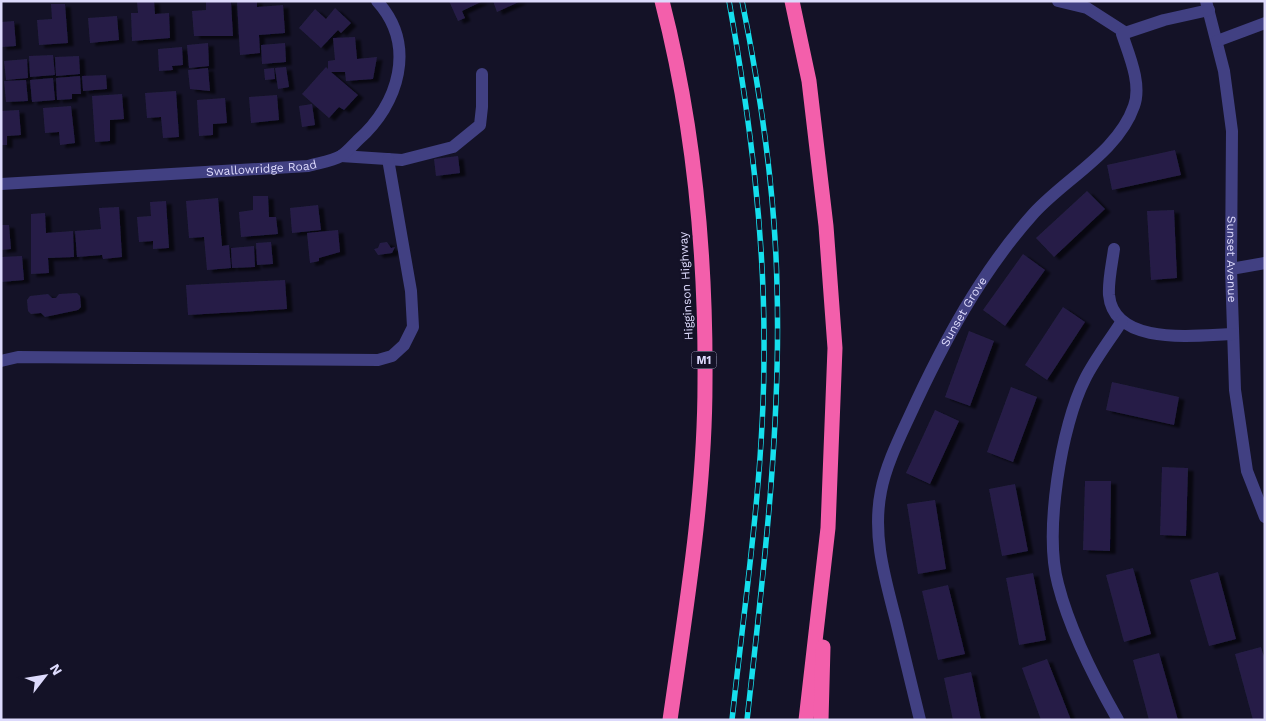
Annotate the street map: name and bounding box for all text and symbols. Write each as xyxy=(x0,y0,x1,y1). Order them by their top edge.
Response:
street label: Swallowridge Road xyxy=(206,157,318,179)
street label: Sunset Avenue xyxy=(1224,216,1239,303)
street label: Higginson Highway xyxy=(676,231,696,341)
street label: Sunset Grove xyxy=(938,274,990,349)
road number: M1 xyxy=(692,352,716,368)
north arrow xyxy=(20,651,70,701)
text: N xyxy=(47,661,66,678)

